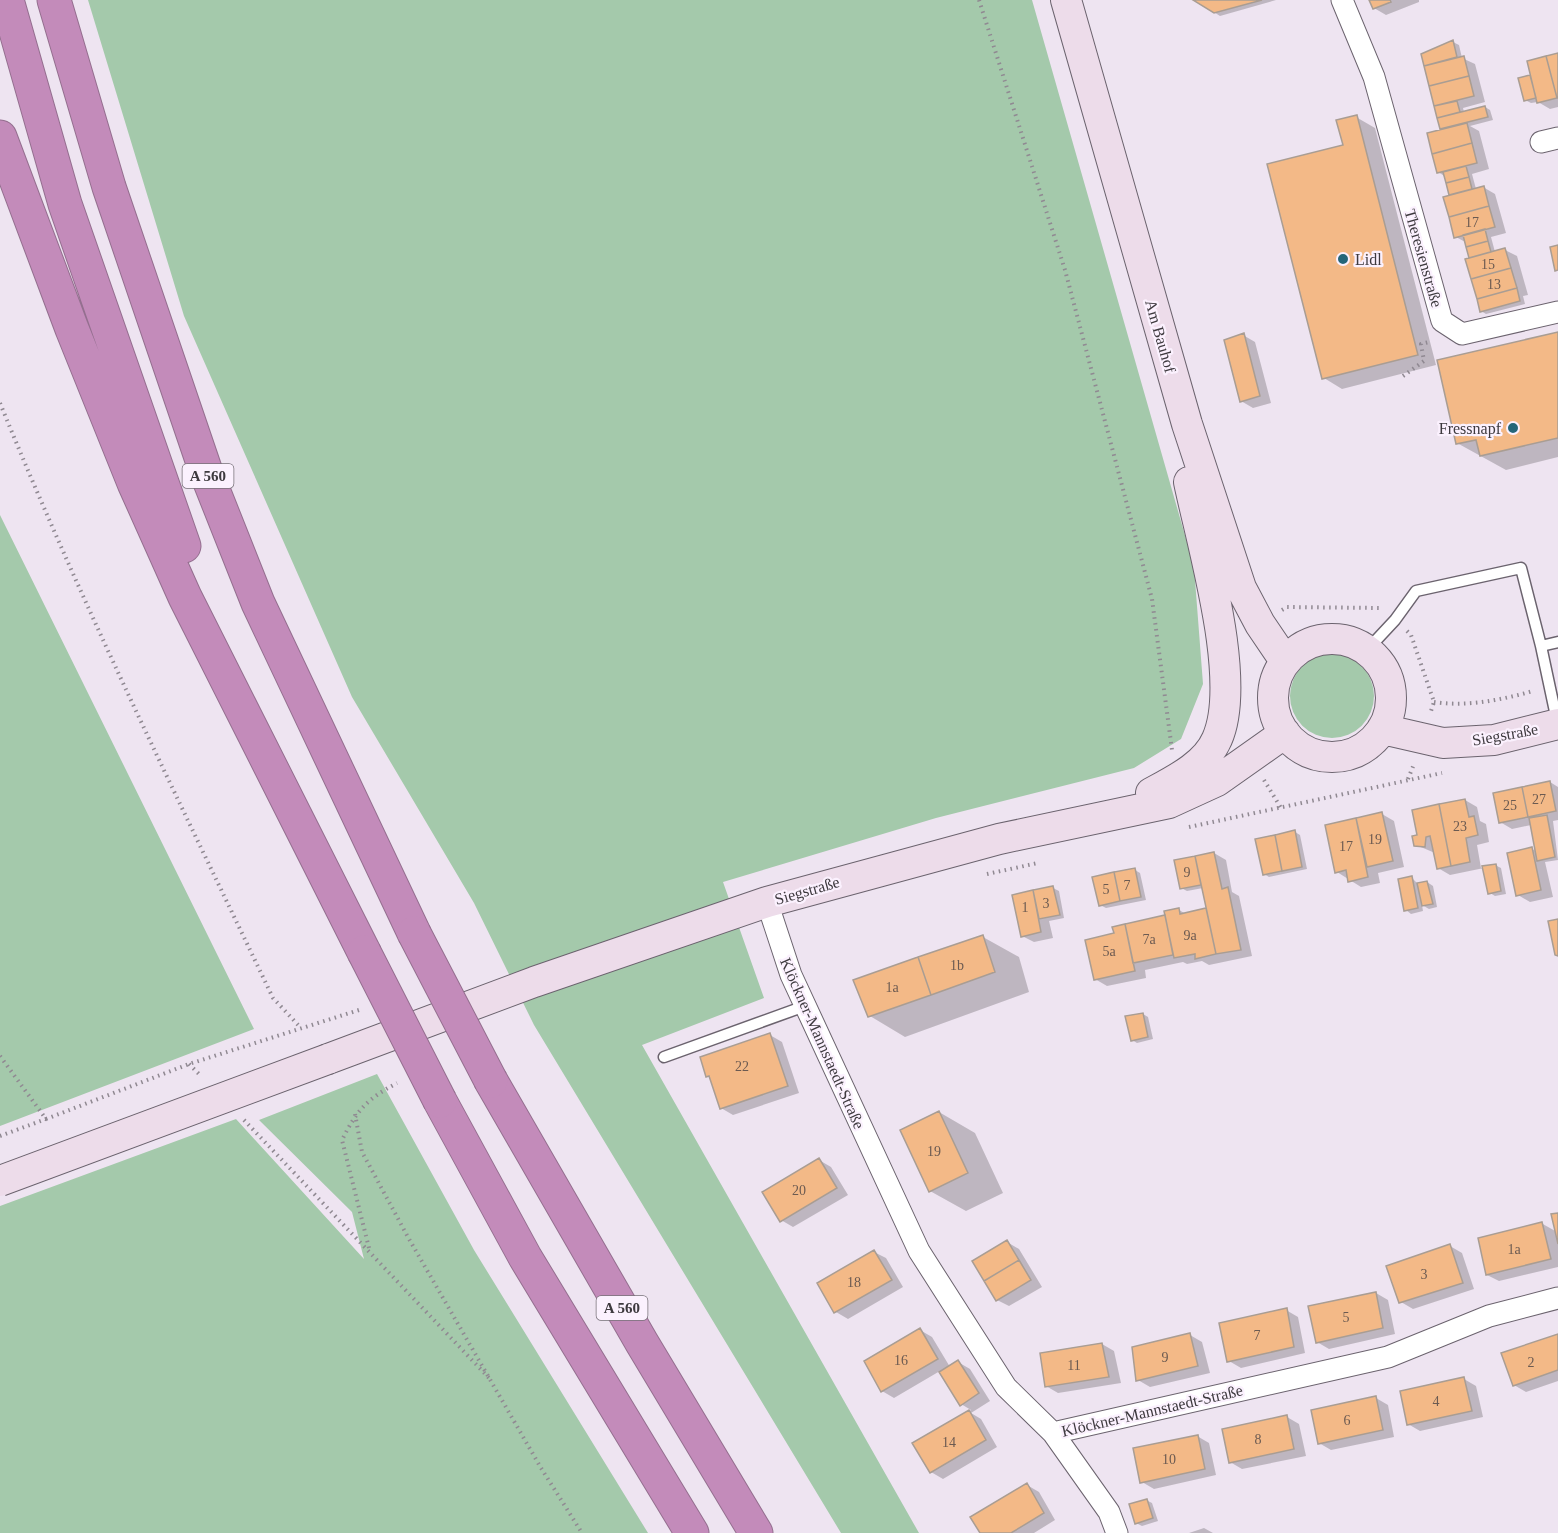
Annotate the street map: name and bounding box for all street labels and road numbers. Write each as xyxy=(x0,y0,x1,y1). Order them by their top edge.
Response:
street label: Theresienstraße xyxy=(1401,207,1446,309)
street label: Am Bauhof xyxy=(1142,298,1179,375)
road number: A 560 xyxy=(182,464,234,488)
street label: Siegstraße xyxy=(1471,720,1540,750)
street label: Siegstraße xyxy=(773,873,842,909)
street label: Klöckner-Mannstaedt-Straße xyxy=(777,955,868,1131)
road number: A 560 xyxy=(596,1296,648,1320)
street label: Klöckner-Mannstaedt-Straße xyxy=(1060,1381,1244,1440)

